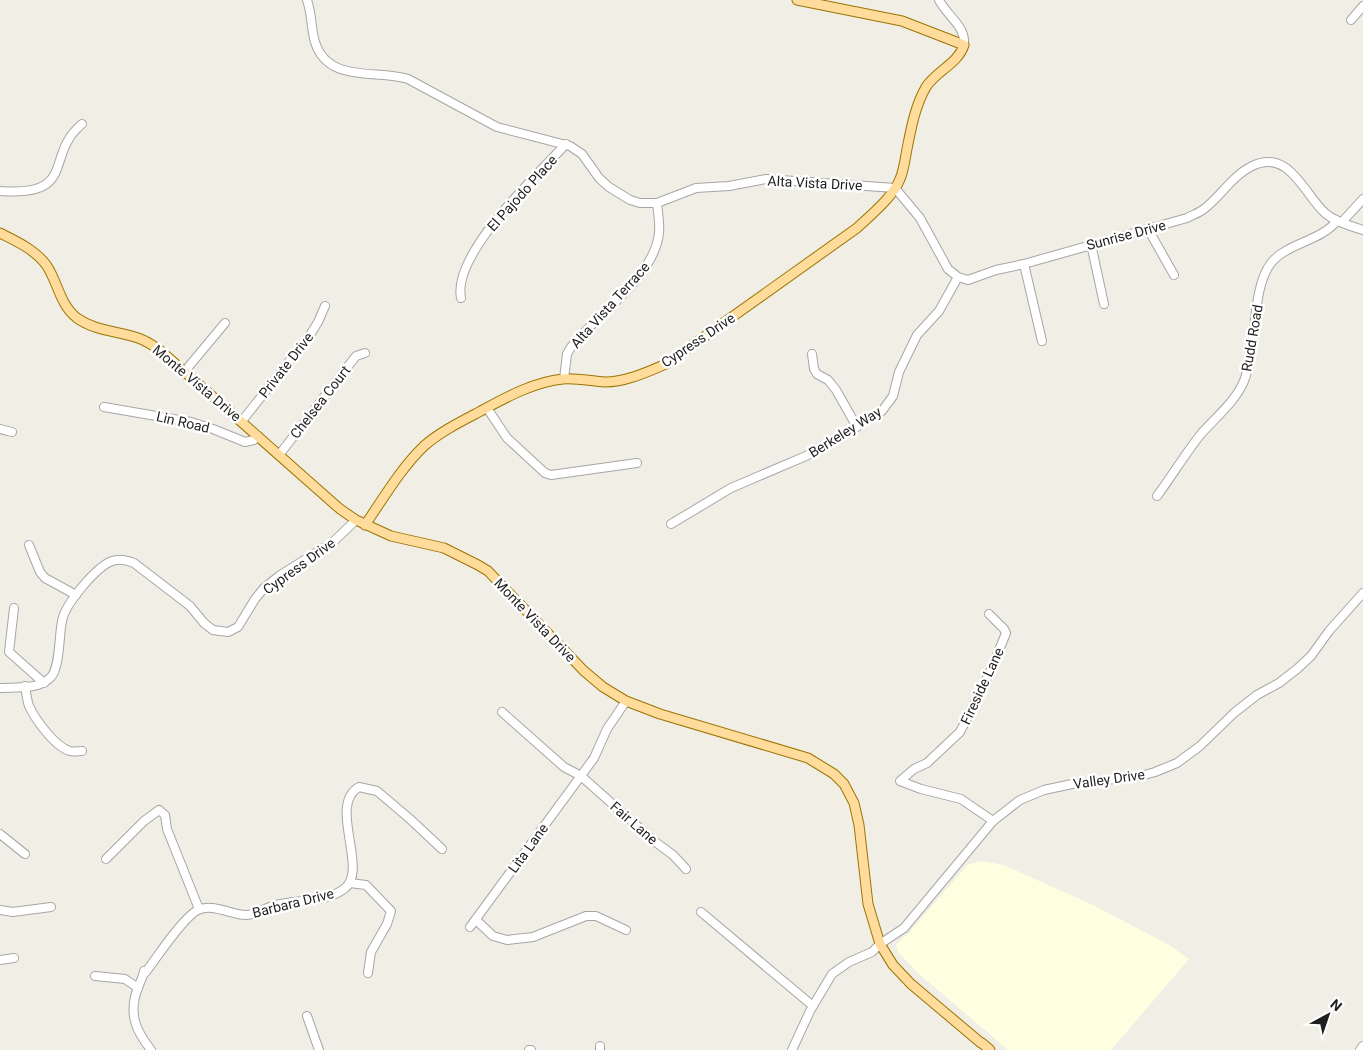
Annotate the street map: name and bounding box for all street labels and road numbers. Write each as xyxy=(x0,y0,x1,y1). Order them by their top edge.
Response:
street label: El Pajodo Place xyxy=(484,152,560,234)
street label: Alta Vista Drive xyxy=(767,173,863,193)
street label: Sunrise Drive xyxy=(1085,217,1167,253)
street label: Alta Vista Terrace xyxy=(567,259,653,351)
street label: Rudd Road xyxy=(1238,303,1266,373)
street label: Cypress Drive xyxy=(658,310,738,370)
street label: Private Drive xyxy=(256,329,316,401)
street label: Monte Vista Drive xyxy=(150,341,244,425)
street label: Chelsea Court xyxy=(287,362,354,442)
street label: Berkeley Way xyxy=(806,403,885,461)
street label: Lin Road xyxy=(155,408,211,436)
street label: Cypress Drive xyxy=(260,535,338,597)
street label: Monte Vista Drive xyxy=(491,575,579,665)
street label: Fireside Lane xyxy=(957,645,1007,727)
street label: Valley Drive xyxy=(1072,766,1146,792)
street label: Fair Lane xyxy=(607,798,661,848)
street label: Lita Lane xyxy=(505,820,551,876)
street label: Barbara Drive xyxy=(251,885,335,921)

